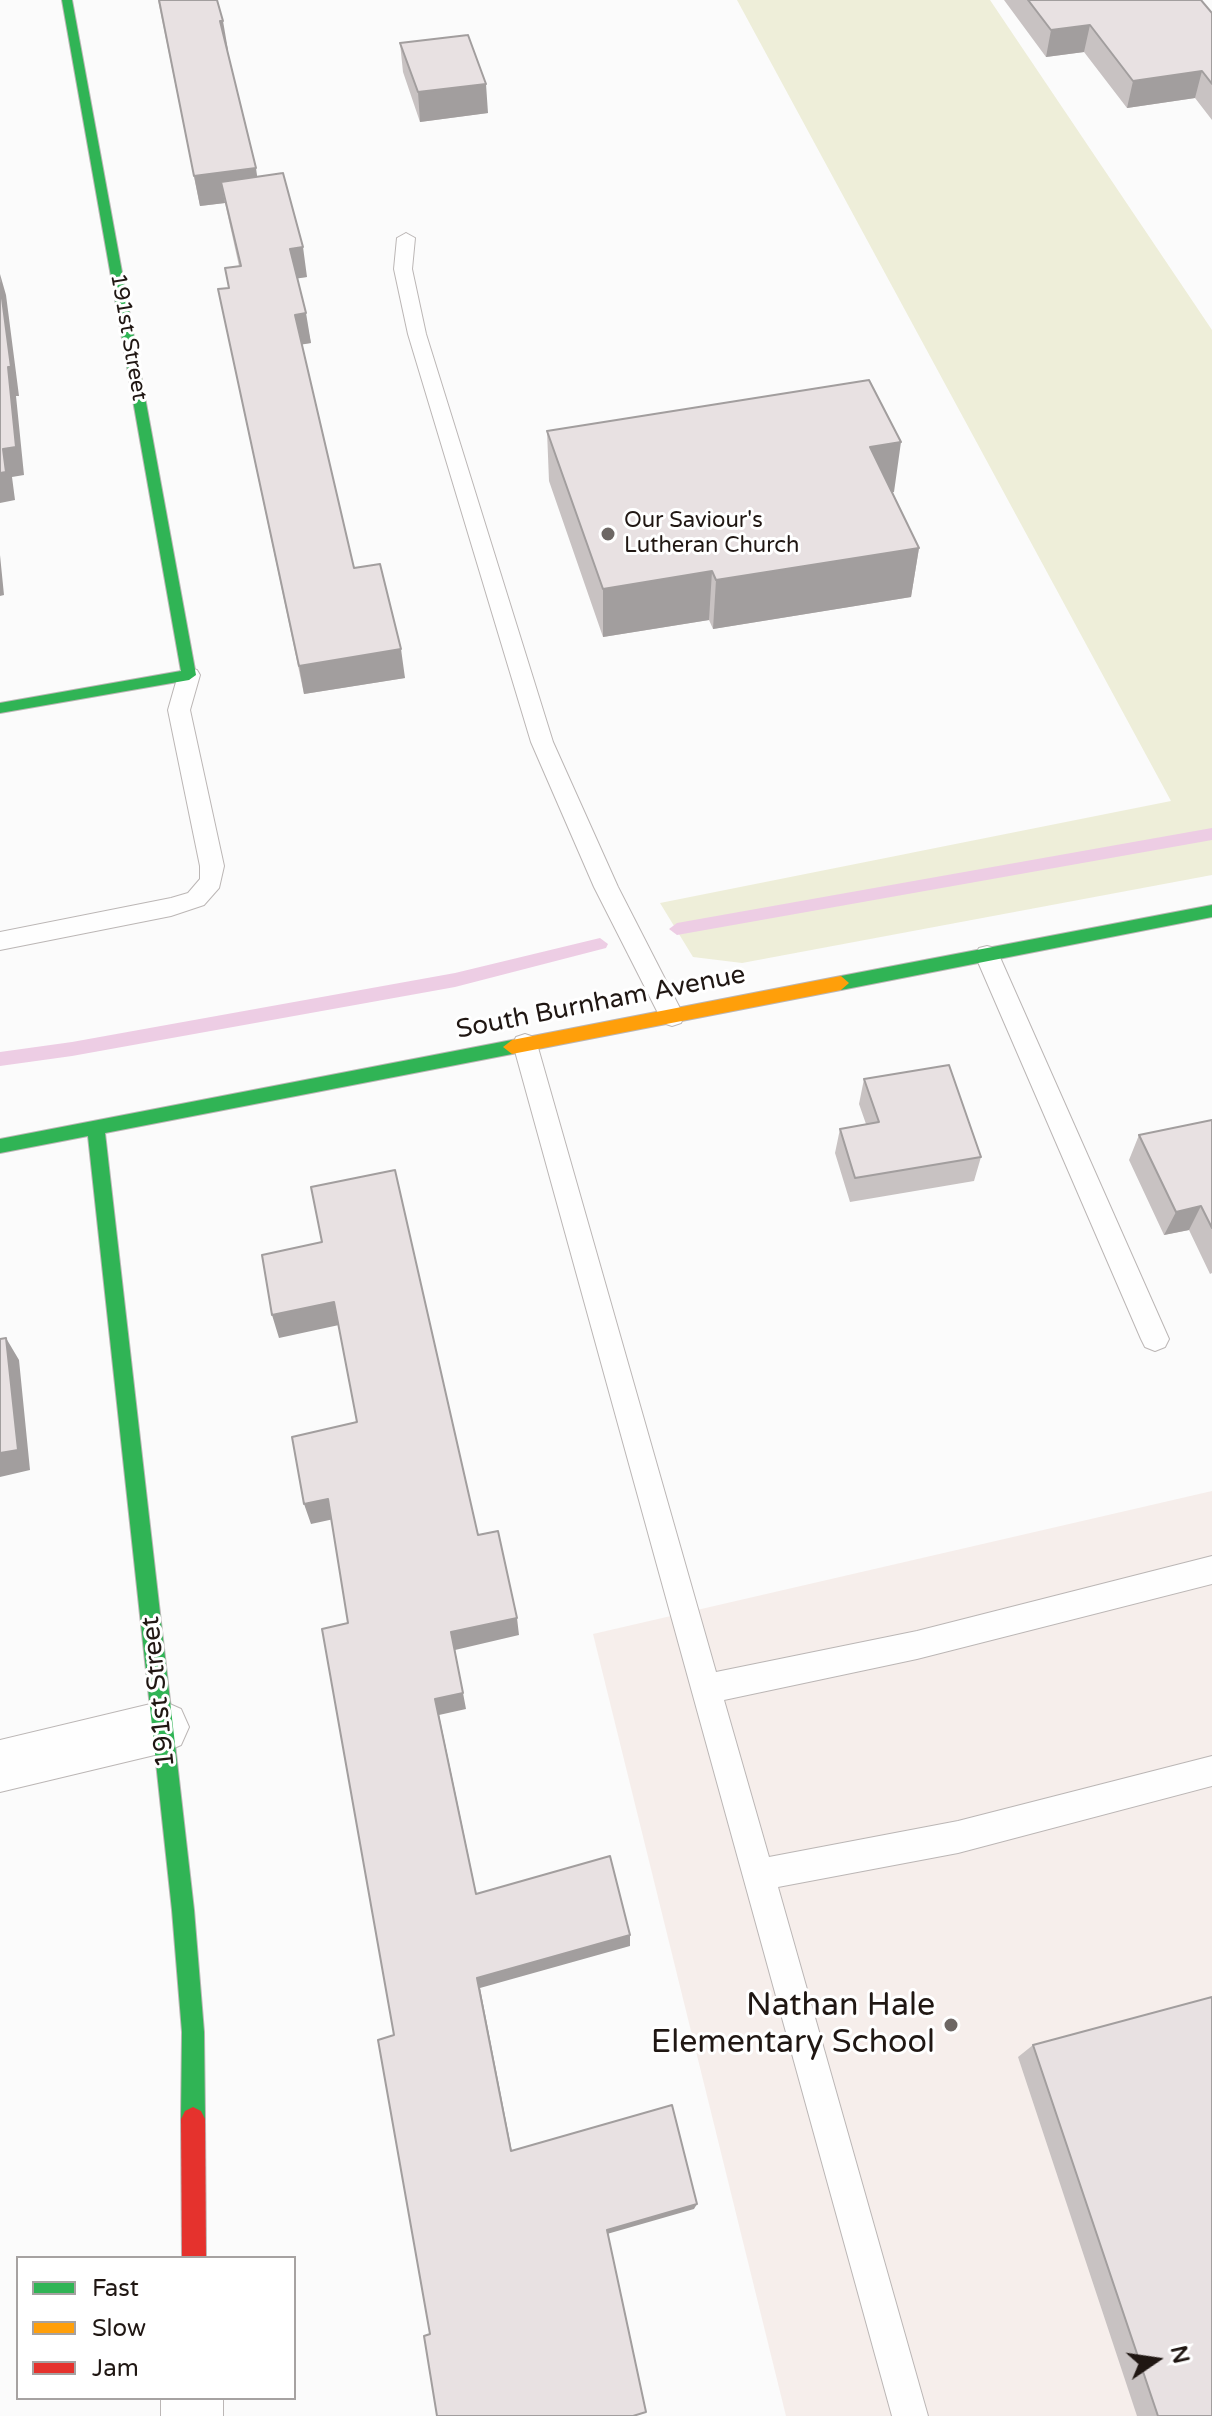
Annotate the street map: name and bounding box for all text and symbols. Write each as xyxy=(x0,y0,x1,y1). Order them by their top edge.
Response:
street label: 191st Street xyxy=(104,271,152,403)
place label: Our Saviour's Lutheran Church xyxy=(624,508,799,560)
marker: Our Saviour's Lutheran Church xyxy=(599,525,617,543)
street label: South Burnham Avenue xyxy=(454,960,748,1046)
street label: 191st Street xyxy=(136,1615,182,1769)
place label: Nathan Hale Elementary School xyxy=(651,1988,935,2063)
marker: Nathan Hale Elementary School xyxy=(942,2016,960,2034)
legend xyxy=(16,2256,296,2400)
text: Fast xyxy=(92,2274,139,2303)
text: Slow xyxy=(92,2314,146,2343)
north arrow xyxy=(1116,2320,1196,2400)
text: N xyxy=(1165,2343,1194,2366)
text: Jam xyxy=(92,2354,139,2383)

